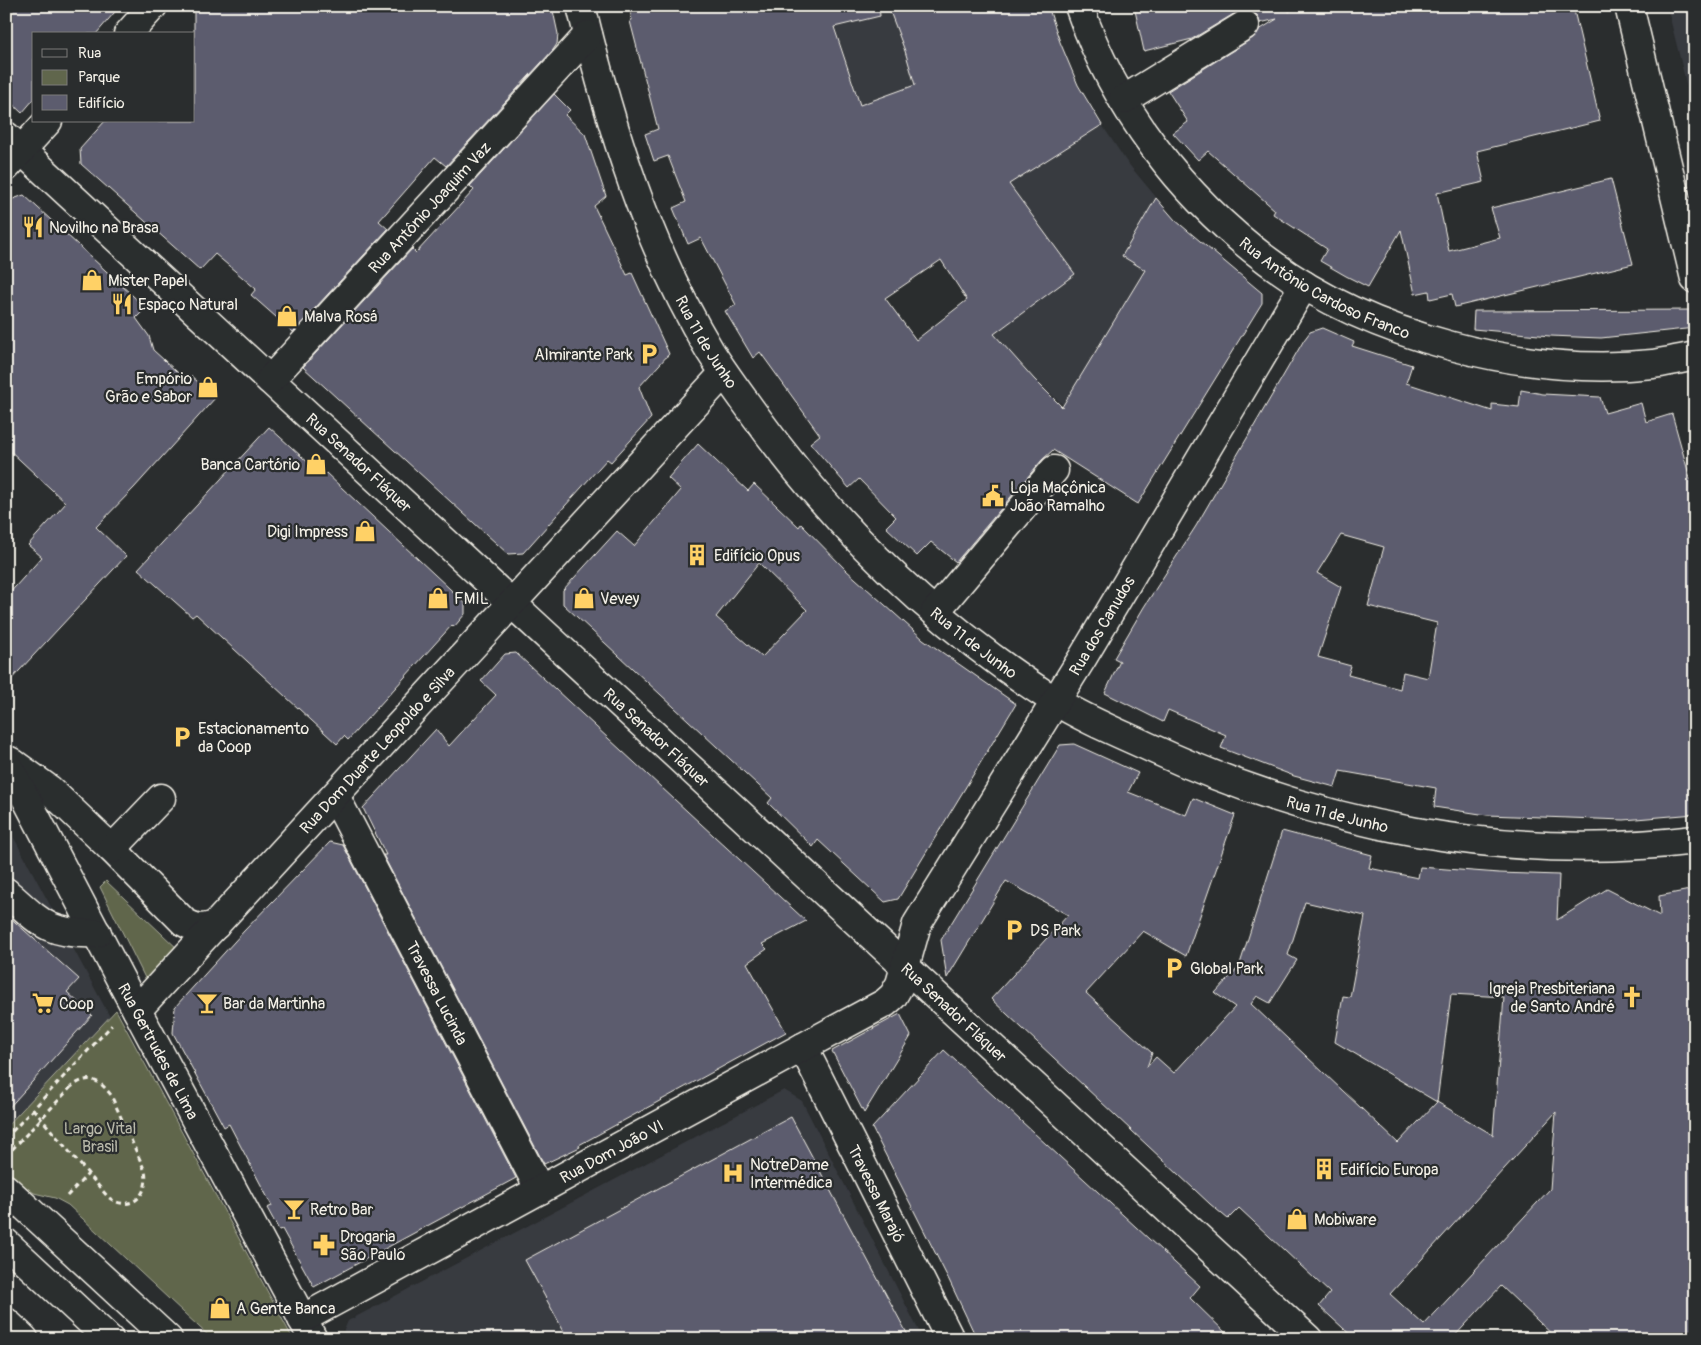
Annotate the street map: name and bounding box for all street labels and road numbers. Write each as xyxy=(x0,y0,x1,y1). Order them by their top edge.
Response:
street label: Rua Antônio Joaquim Vaz xyxy=(364,138,496,278)
street label: Rua Antônio Cardoso Franco xyxy=(1235,233,1413,344)
street label: Rua 11 de Junho xyxy=(670,293,742,393)
street label: Rua Senador Fláquer xyxy=(301,409,416,517)
street label: Rua dos Canudos xyxy=(1065,573,1140,679)
street label: Rua 11 de Junho xyxy=(926,603,1021,684)
street label: Rua Dom Duarte Leopoldo e Silva xyxy=(296,663,460,838)
street label: Rua Senador Fláquer xyxy=(599,684,713,792)
street label: Rua 11 de Junho xyxy=(1284,792,1390,837)
street label: Travessa Lucinda xyxy=(401,938,472,1049)
street label: Rua Senador Fláquer xyxy=(896,959,1011,1067)
street label: Rua Gertrudes de Lima xyxy=(113,980,203,1123)
street label: Rua Dom João VI xyxy=(557,1116,667,1188)
street label: Travessa Marajó xyxy=(843,1142,909,1246)

